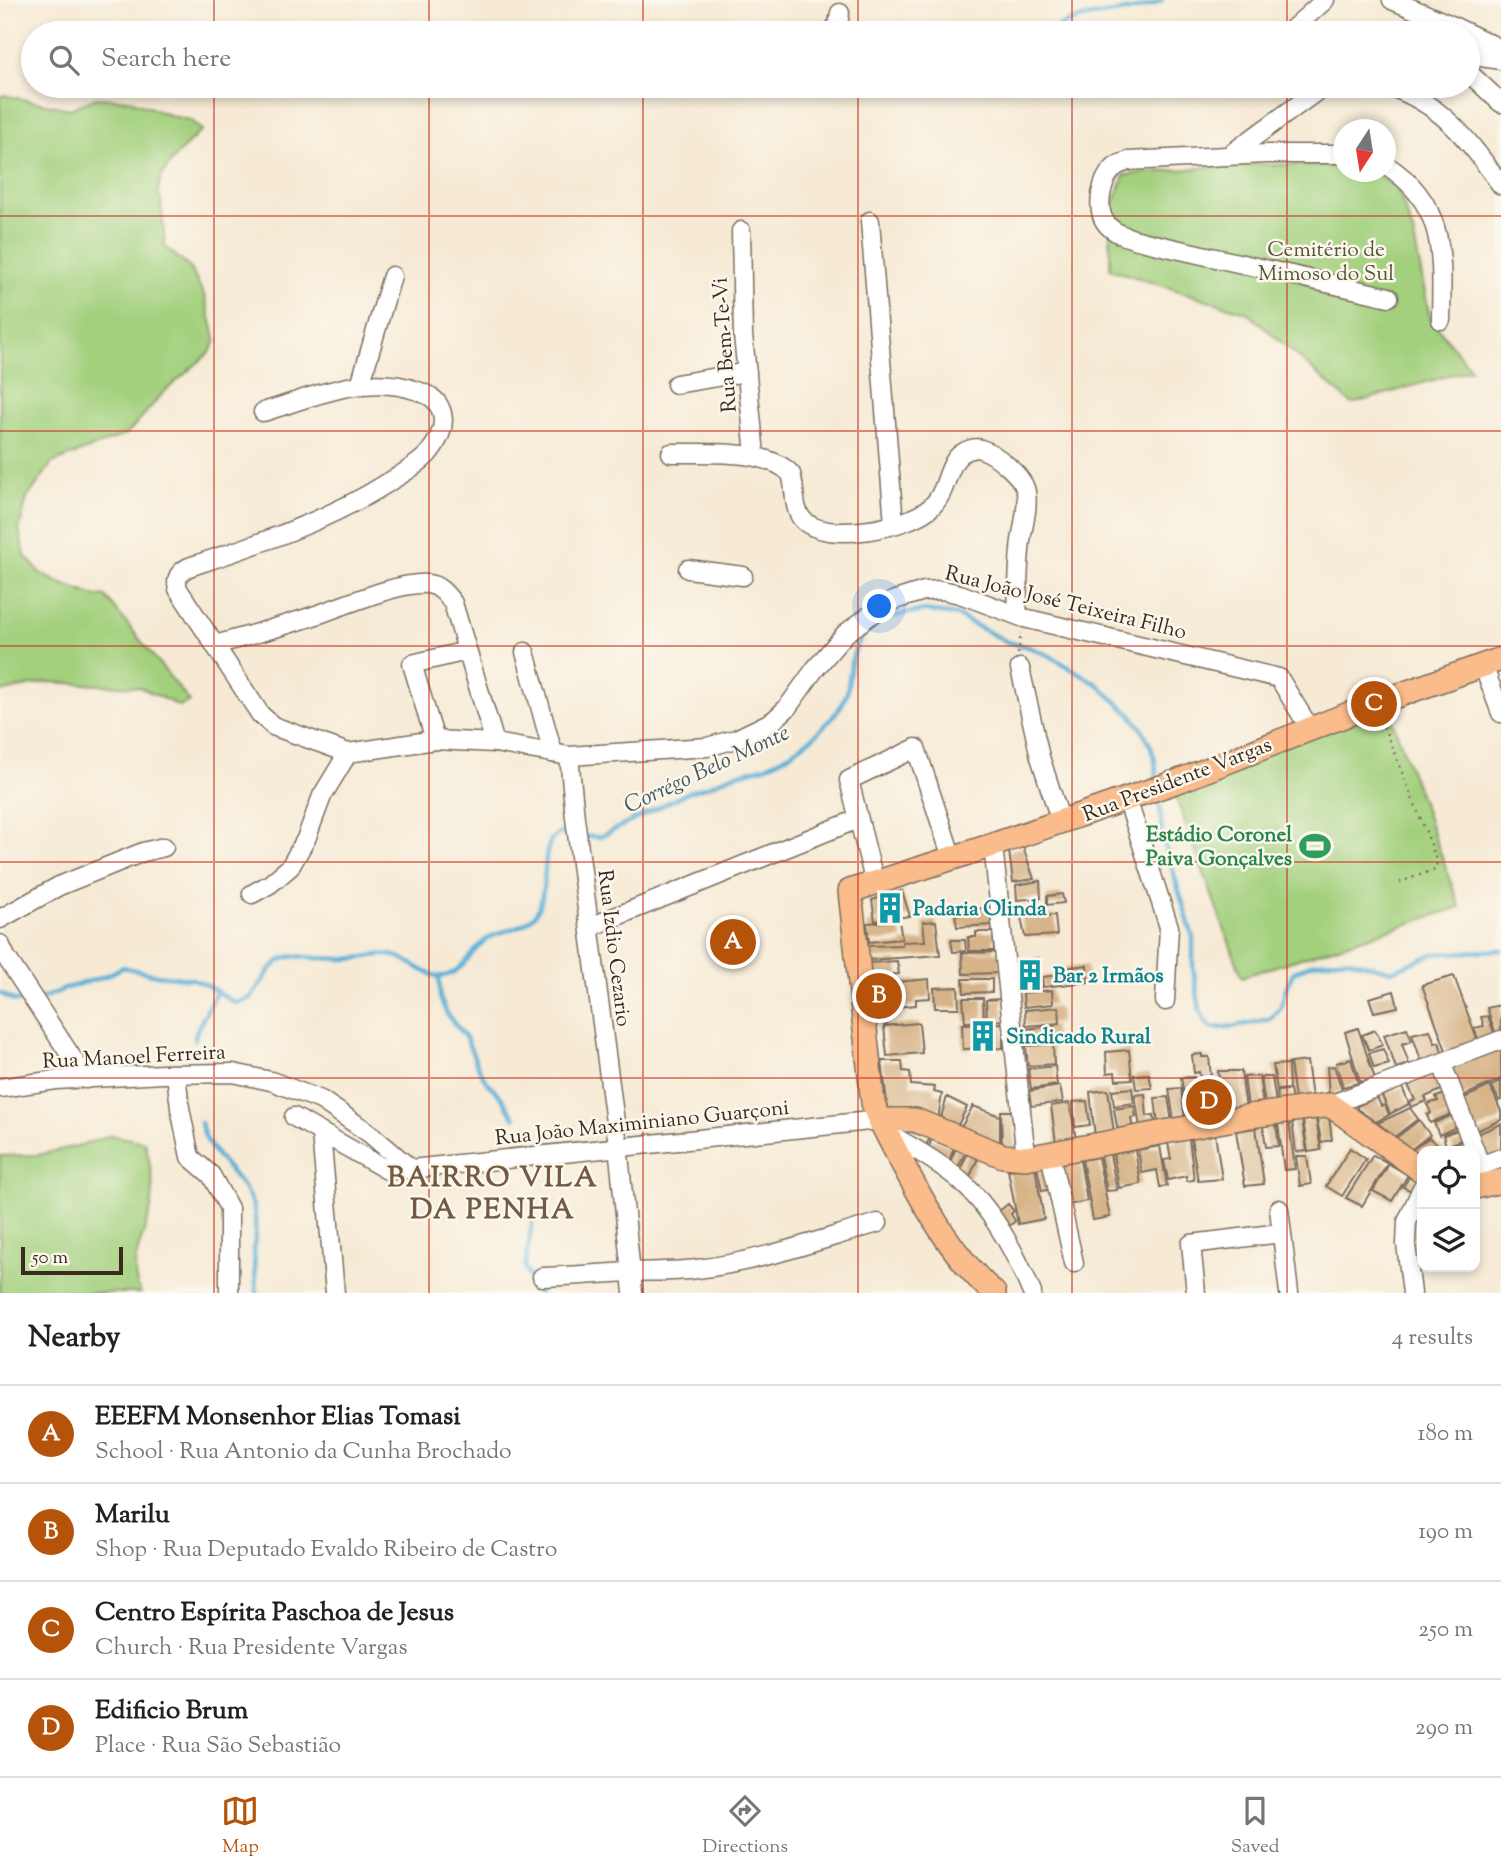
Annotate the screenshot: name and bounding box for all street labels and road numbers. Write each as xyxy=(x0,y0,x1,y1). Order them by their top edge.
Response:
street label: Rua Bem-Te-Vi xyxy=(706,276,746,413)
street label: Rua João José Teixeira Filho xyxy=(942,559,1190,649)
street label: Rua Presidente Vargas xyxy=(1079,731,1277,831)
street label: Rua Izdio Cezario xyxy=(589,868,638,1028)
street label: Rua Manoel Ferreira xyxy=(42,1038,227,1078)
street label: Rua João Maximiniano Guarçoni xyxy=(494,1094,791,1154)

